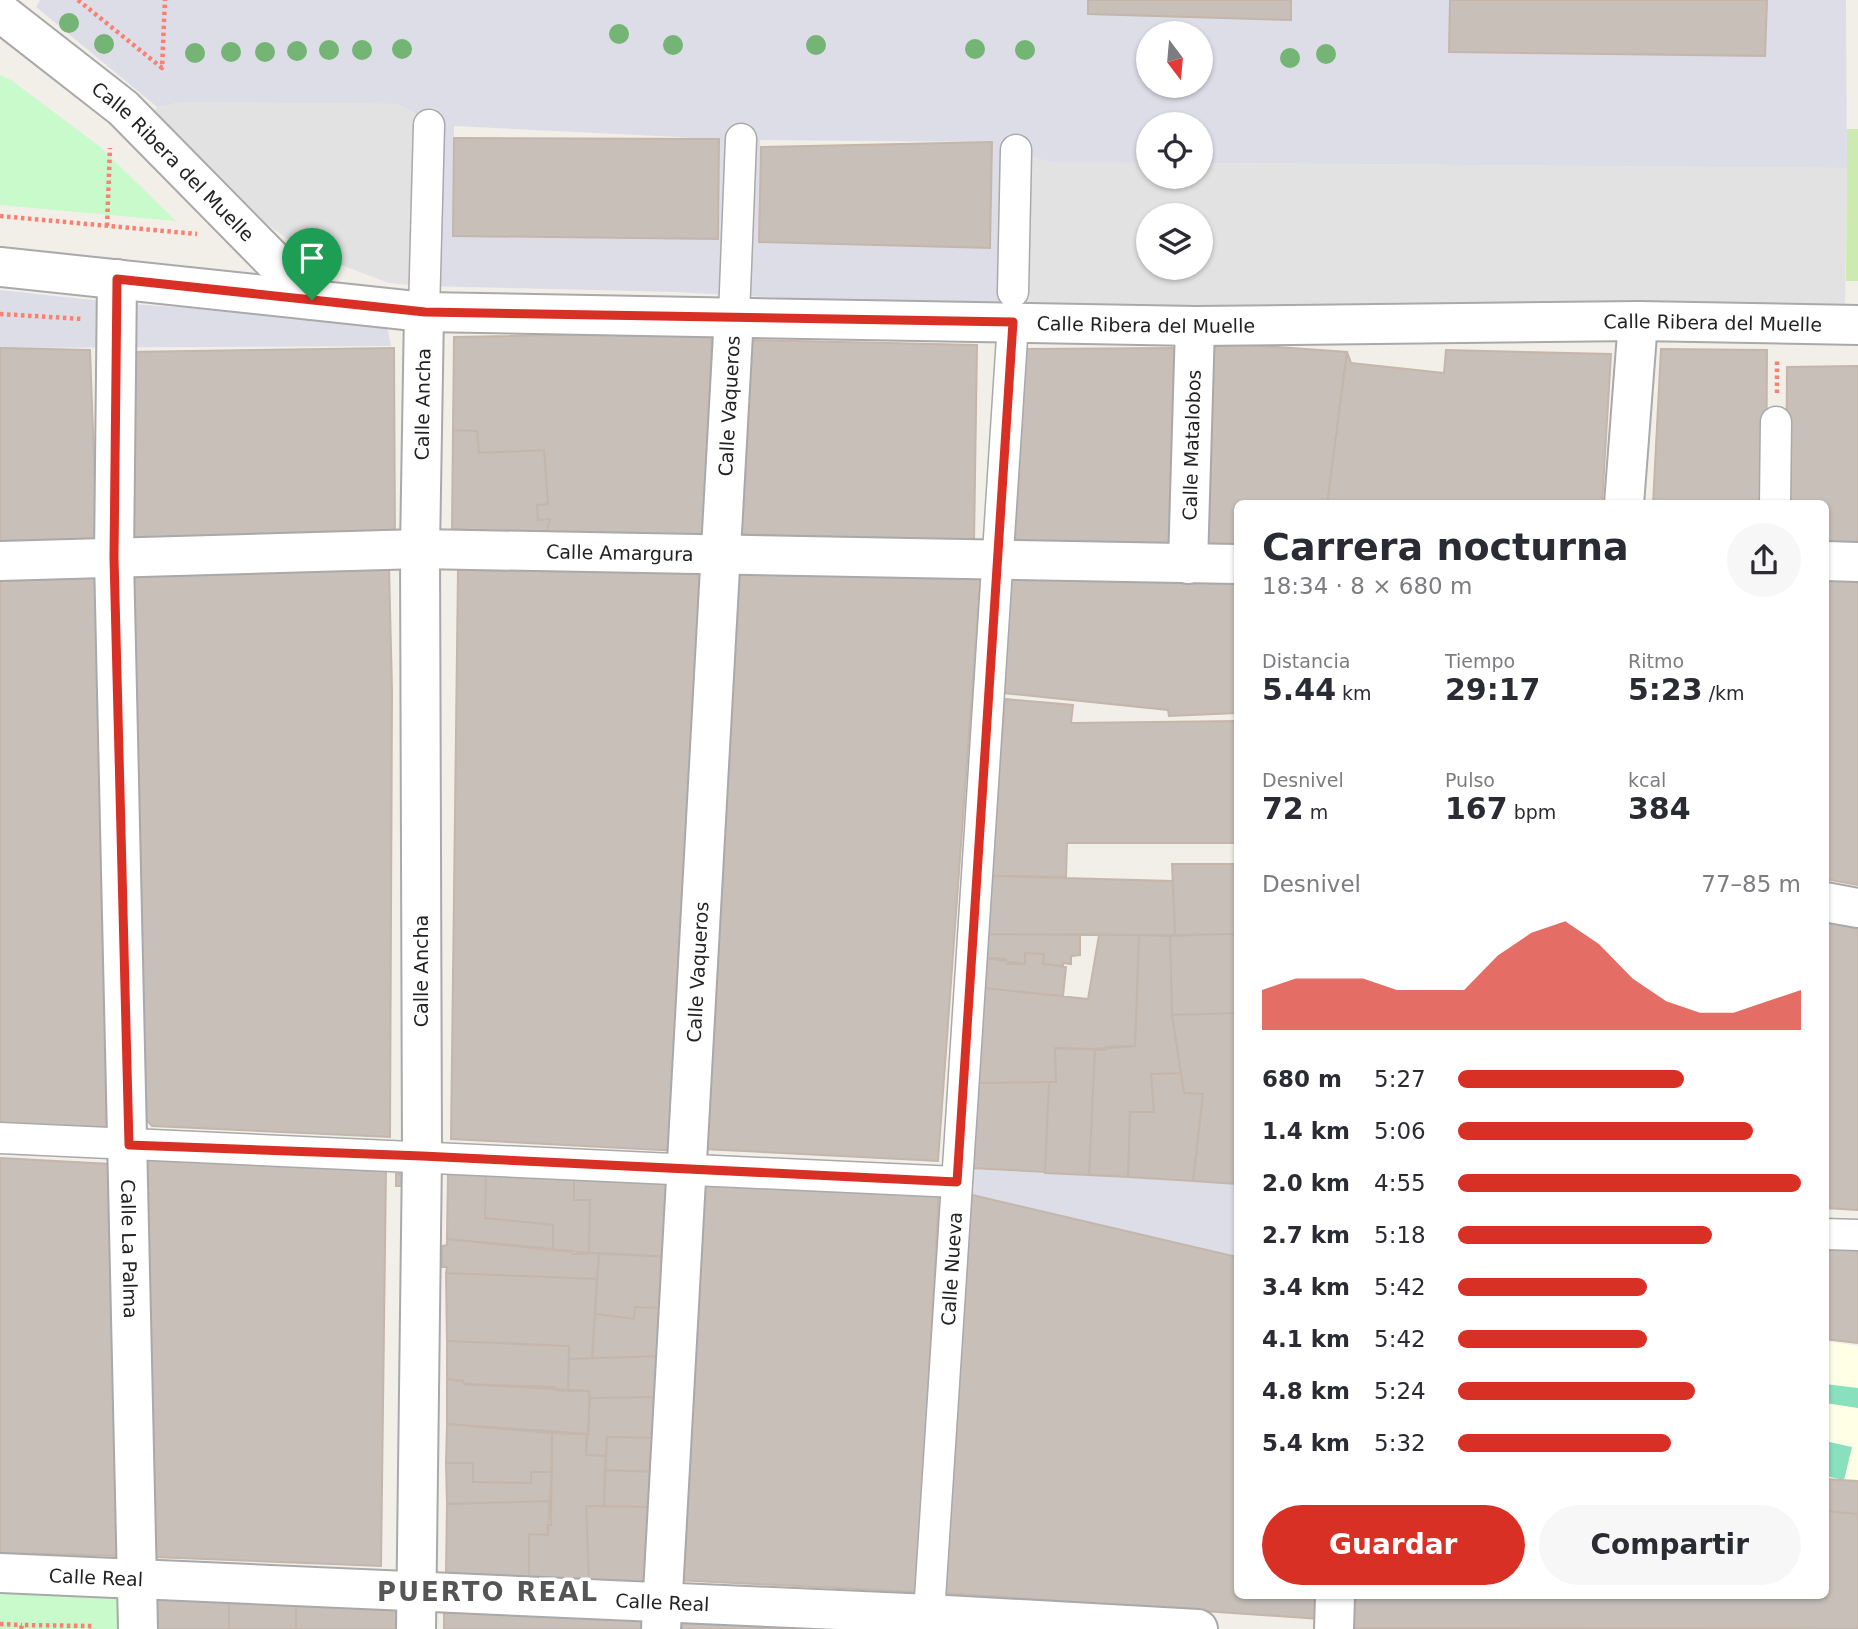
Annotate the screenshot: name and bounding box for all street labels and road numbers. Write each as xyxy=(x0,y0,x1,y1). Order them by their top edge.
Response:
street label: Calle Ribera del Muelle xyxy=(88,77,259,246)
street label: Calle Ribera del Muelle xyxy=(1603,310,1822,335)
street label: Calle Ribera del Muelle xyxy=(1036,312,1255,337)
street label: Calle Vaqueros xyxy=(714,335,744,477)
street label: Calle Ancha xyxy=(410,348,434,460)
street label: Calle Matalobos xyxy=(1178,369,1205,521)
street label: Calle Amargura xyxy=(546,540,694,565)
street label: Calle Vaqueros xyxy=(683,901,712,1043)
street label: Calle Ancha xyxy=(410,915,432,1027)
street label: Calle La Palma xyxy=(117,1179,142,1319)
street label: Calle Nueva xyxy=(937,1211,966,1326)
street label: Calle Real xyxy=(48,1564,143,1590)
street label: Calle Real xyxy=(615,1589,710,1615)

